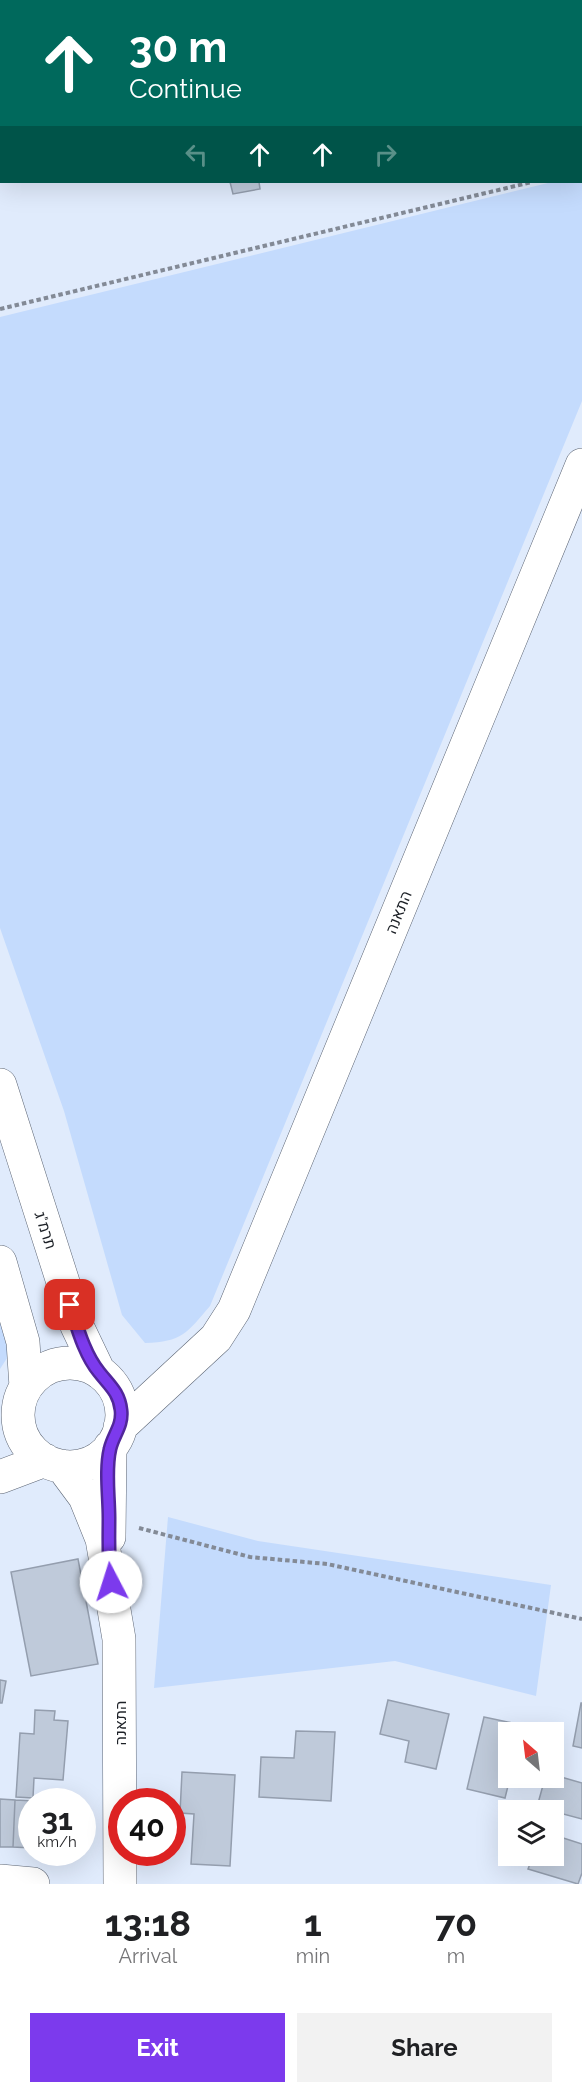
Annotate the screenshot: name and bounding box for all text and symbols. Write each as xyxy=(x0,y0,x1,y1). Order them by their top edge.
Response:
text: 30 m xyxy=(129,23,227,72)
icon: ahead xyxy=(30,24,108,102)
text: Continue xyxy=(129,73,242,104)
icon: left xyxy=(180,138,213,171)
icon: ahead xyxy=(243,138,276,171)
icon: ahead xyxy=(306,138,339,171)
icon: right xyxy=(369,138,402,171)
street label: התאנה xyxy=(381,888,416,937)
street label: תרמ"ג xyxy=(30,1209,61,1252)
pin xyxy=(44,1279,95,1330)
icon: arrive xyxy=(53,1288,86,1321)
position arrow xyxy=(79,1550,143,1614)
street label: התאנה xyxy=(111,1701,130,1745)
north arrow xyxy=(498,1722,564,1788)
map controls xyxy=(498,1722,564,1866)
speed limit sign: 40 xyxy=(108,1788,186,1866)
button: layers xyxy=(498,1800,564,1866)
text: 31 xyxy=(41,1802,73,1837)
text: km/h xyxy=(37,1833,77,1851)
text: 13:18 xyxy=(105,1902,191,1944)
text: 1 xyxy=(304,1902,322,1944)
text: 70 xyxy=(435,1902,477,1944)
text: Arrival xyxy=(119,1944,177,1968)
text: min xyxy=(296,1944,330,1968)
text: m xyxy=(447,1944,465,1968)
button: Exit xyxy=(30,2013,285,2082)
button: Share xyxy=(297,2013,552,2082)

